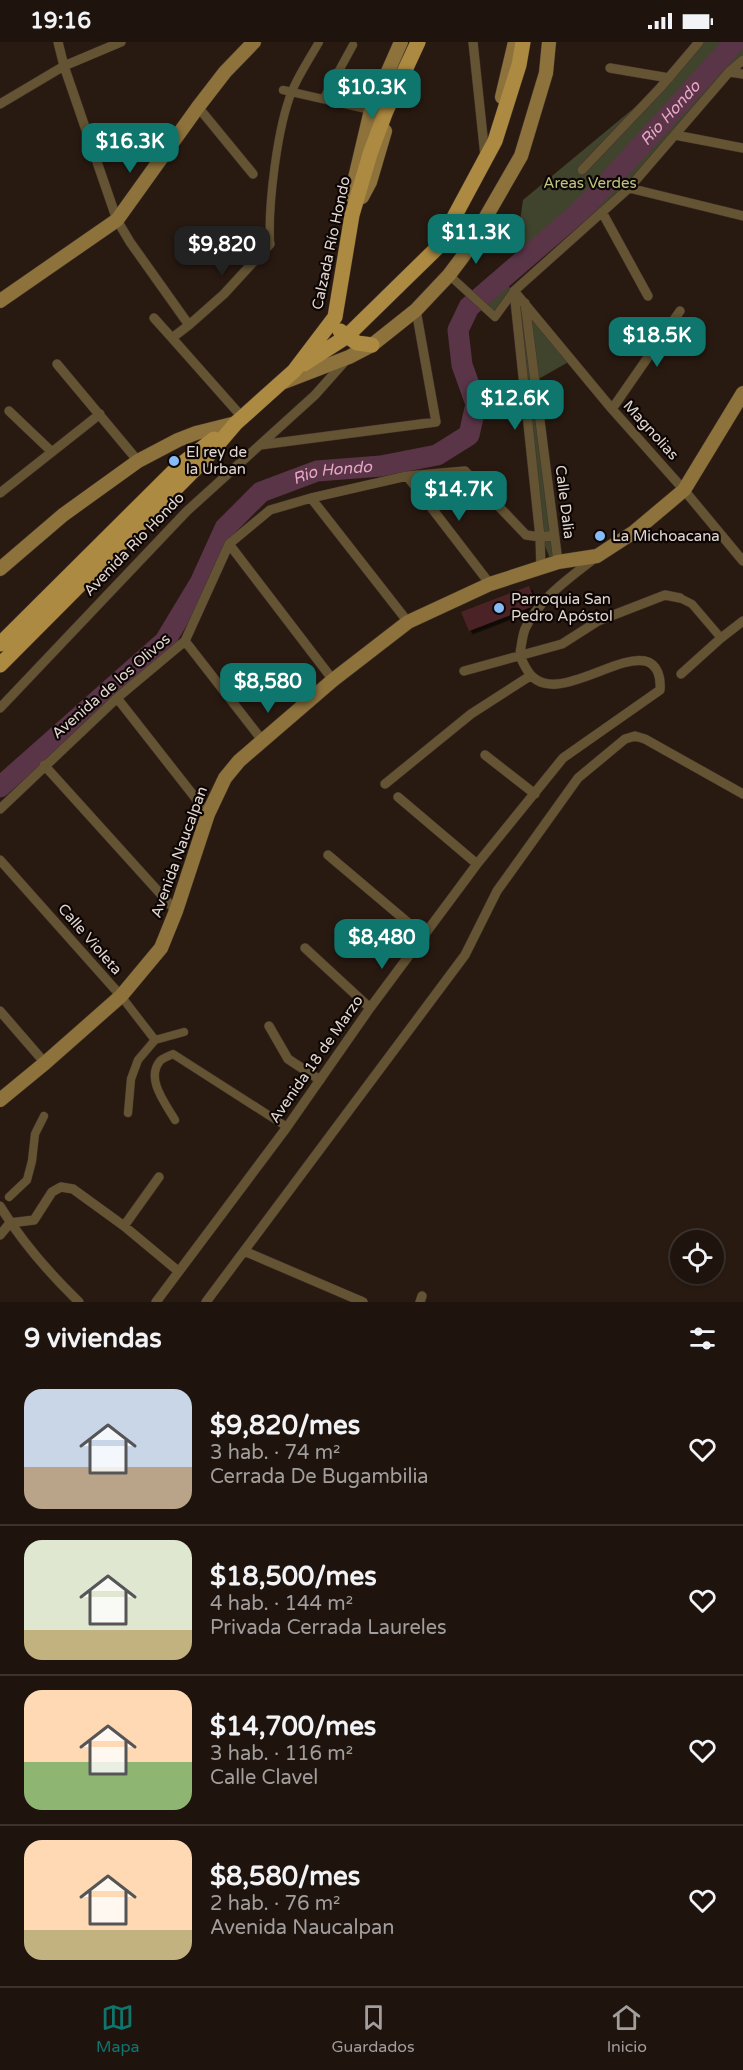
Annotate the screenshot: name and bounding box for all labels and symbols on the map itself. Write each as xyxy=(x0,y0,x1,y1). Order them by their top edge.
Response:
pin: $10.3K xyxy=(323,69,421,120)
water label: Rio Hondo xyxy=(636,76,706,150)
pin: $16.3K xyxy=(81,123,179,174)
park label: Areas Verdes xyxy=(543,174,637,192)
street label: Calzada Río Hondo xyxy=(308,175,354,311)
pin: $11.3K xyxy=(427,214,525,265)
pin: $9,820 xyxy=(173,226,271,277)
pin: $18.5K xyxy=(608,317,706,368)
pin: $12.6K xyxy=(466,380,564,431)
street label: Magnolias xyxy=(620,397,682,463)
place label: El rey de la Urban xyxy=(186,443,247,478)
marker: El rey de la Urban xyxy=(167,454,181,468)
water label: Rio Hondo xyxy=(290,457,374,489)
street label: Calle Dalia xyxy=(552,464,578,540)
pin: $14.7K xyxy=(410,471,508,522)
street label: Avenida Río Hondo xyxy=(80,488,188,600)
place label: La Michoacana xyxy=(612,527,720,545)
marker: La Michoacana xyxy=(593,529,607,543)
place label: Parroquia San Pedro Apóstol xyxy=(511,590,613,625)
marker: Parroquia San Pedro Apóstol xyxy=(492,601,506,615)
street label: Avenida de los Olivos xyxy=(48,630,174,742)
pin: $8,580 xyxy=(219,663,317,714)
street label: Avenida Naucalpan xyxy=(147,784,211,920)
street label: Calle Violeta xyxy=(54,900,126,978)
pin: $8,480 xyxy=(333,919,431,970)
street label: Avenida 18 de Marzo xyxy=(265,992,367,1126)

